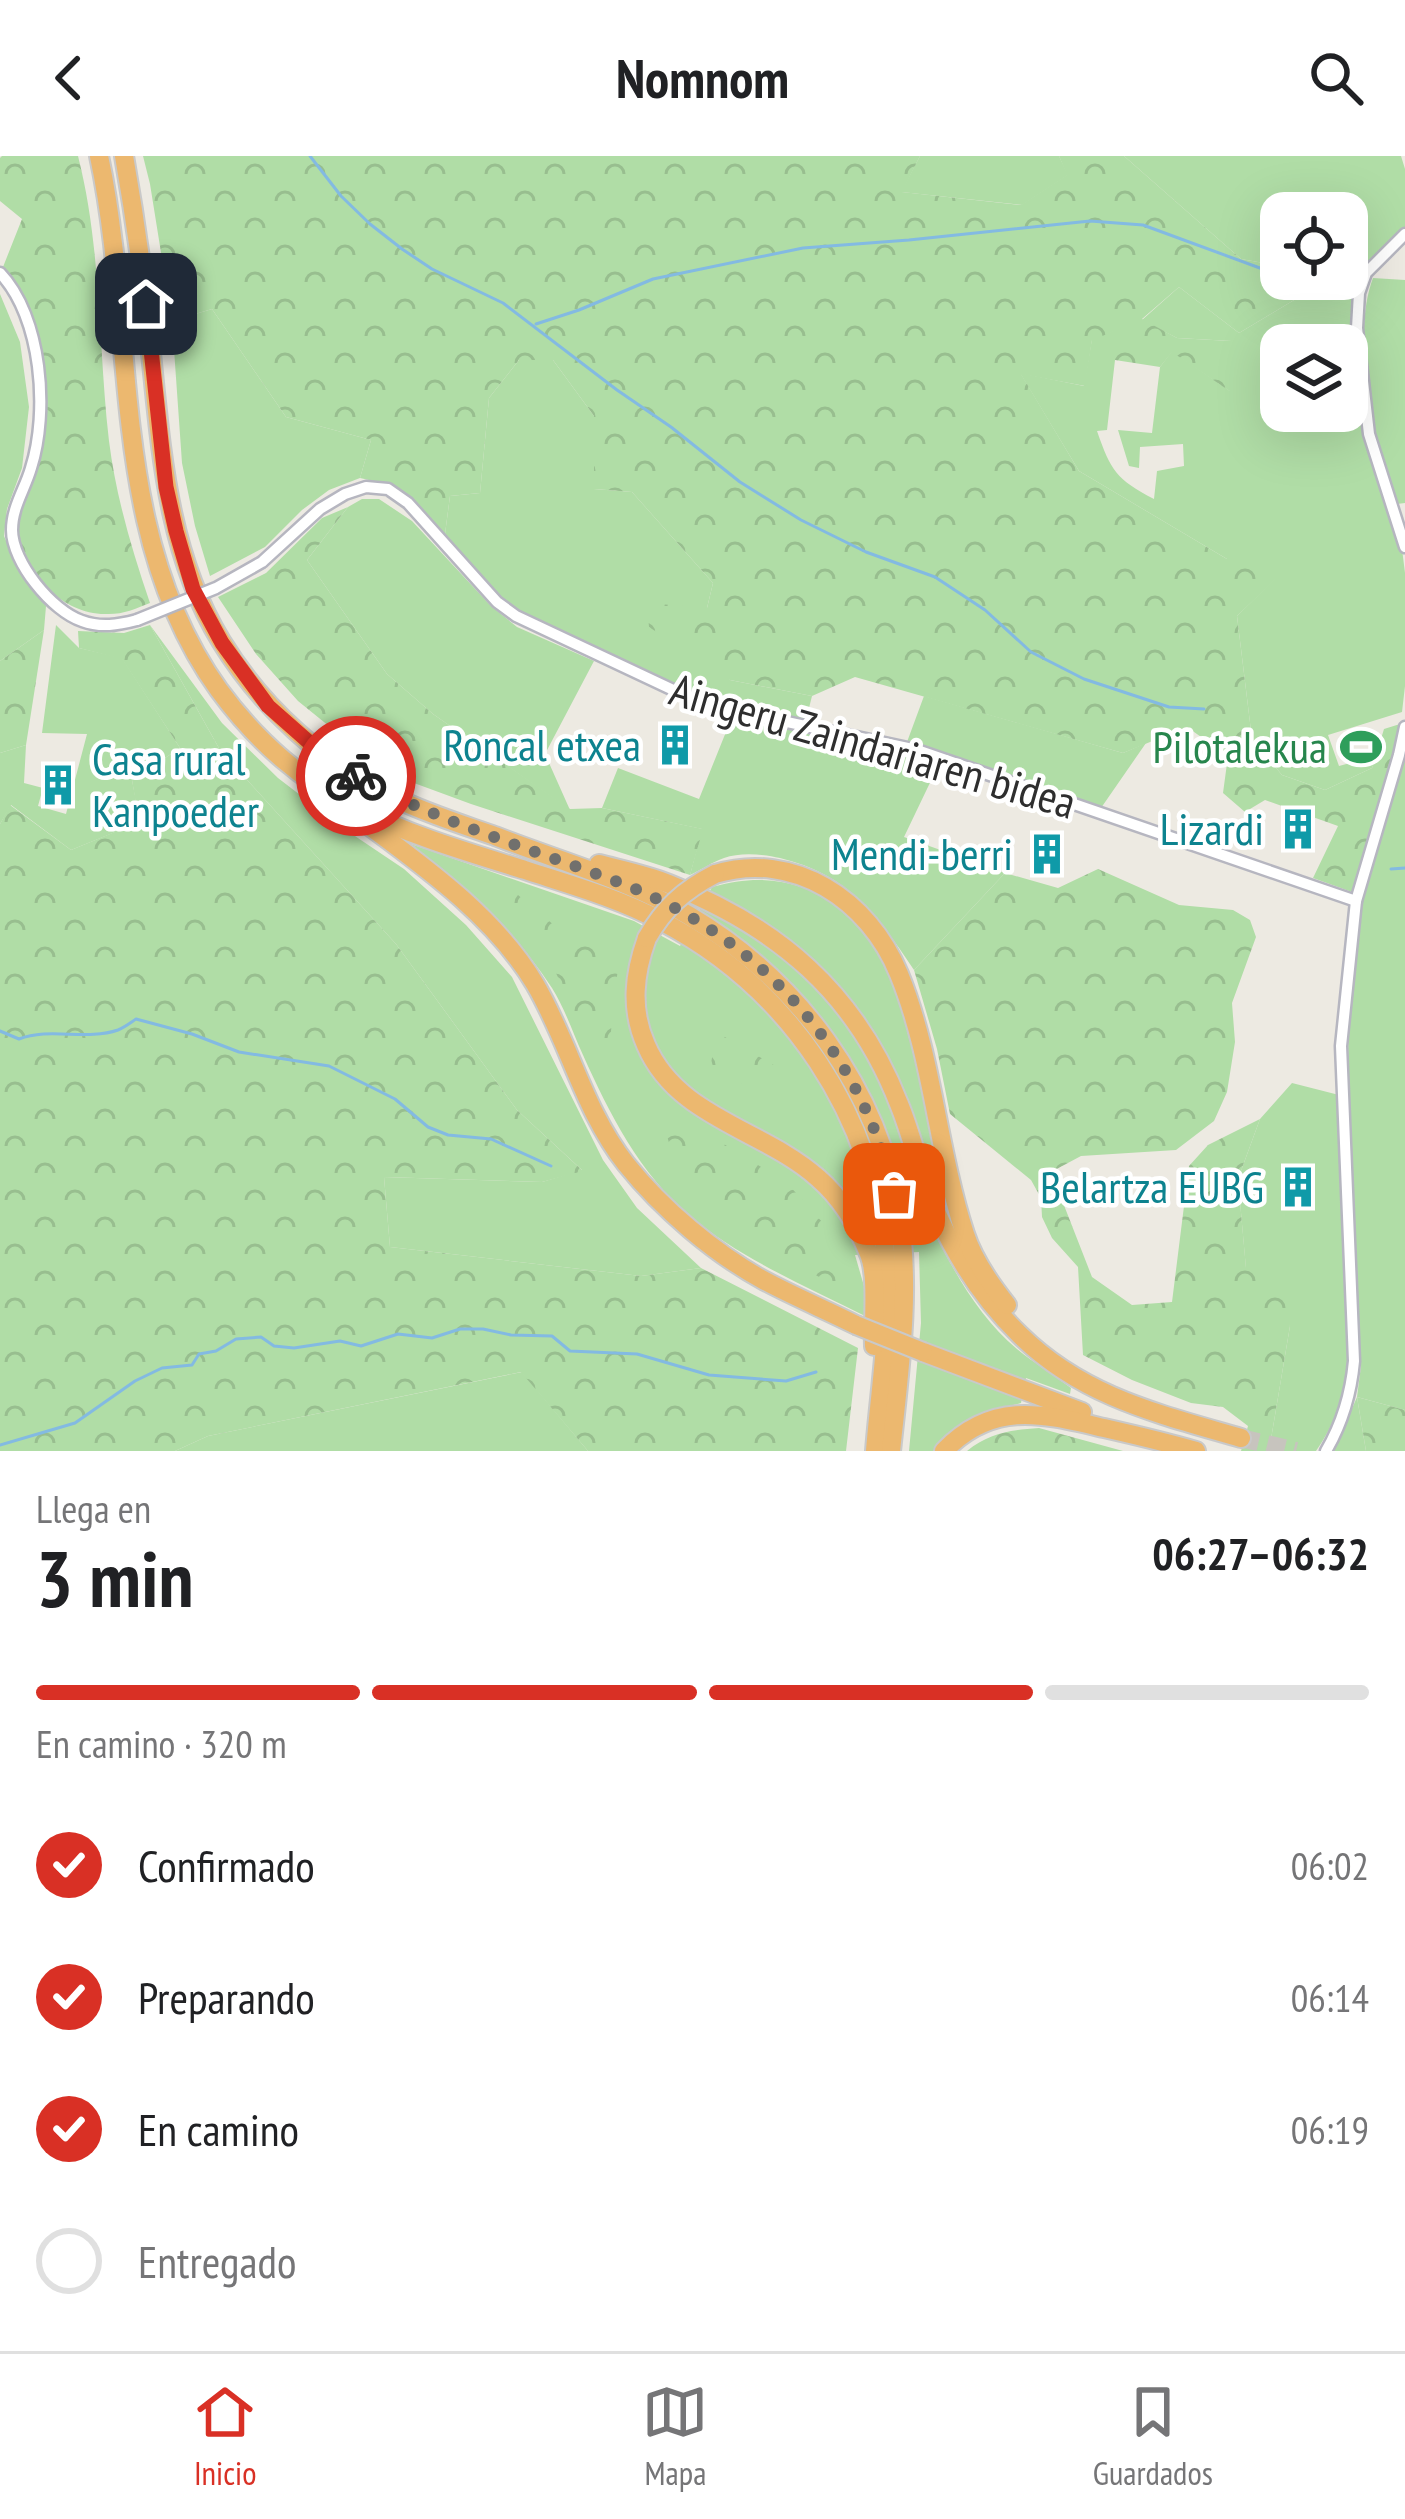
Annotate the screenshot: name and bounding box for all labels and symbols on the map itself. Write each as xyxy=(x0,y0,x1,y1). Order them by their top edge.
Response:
pin xyxy=(95,253,197,355)
street label: Aingeru Zaindariaren bidea xyxy=(664,659,1083,831)
place label: Roncal etxea xyxy=(443,715,641,773)
courier xyxy=(296,716,416,836)
place label: Pilotalekua xyxy=(1153,717,1327,775)
building icon: Roncal etxea xyxy=(652,722,698,768)
sports icon: Pilotalekua xyxy=(1338,724,1384,770)
place label: Casa rural Kanpoeder xyxy=(92,729,260,839)
building icon: Casa rural Kanpoeder xyxy=(35,762,81,808)
place label: Lizardi xyxy=(1160,799,1264,857)
building icon: Lizardi xyxy=(1275,806,1321,852)
place label: Mendi-berri xyxy=(831,824,1013,882)
building icon: Mendi-berri xyxy=(1024,831,1070,877)
pin xyxy=(843,1143,945,1245)
place label: Belartza EUBG xyxy=(1040,1157,1264,1215)
building icon: Belartza EUBG xyxy=(1275,1164,1321,1210)

